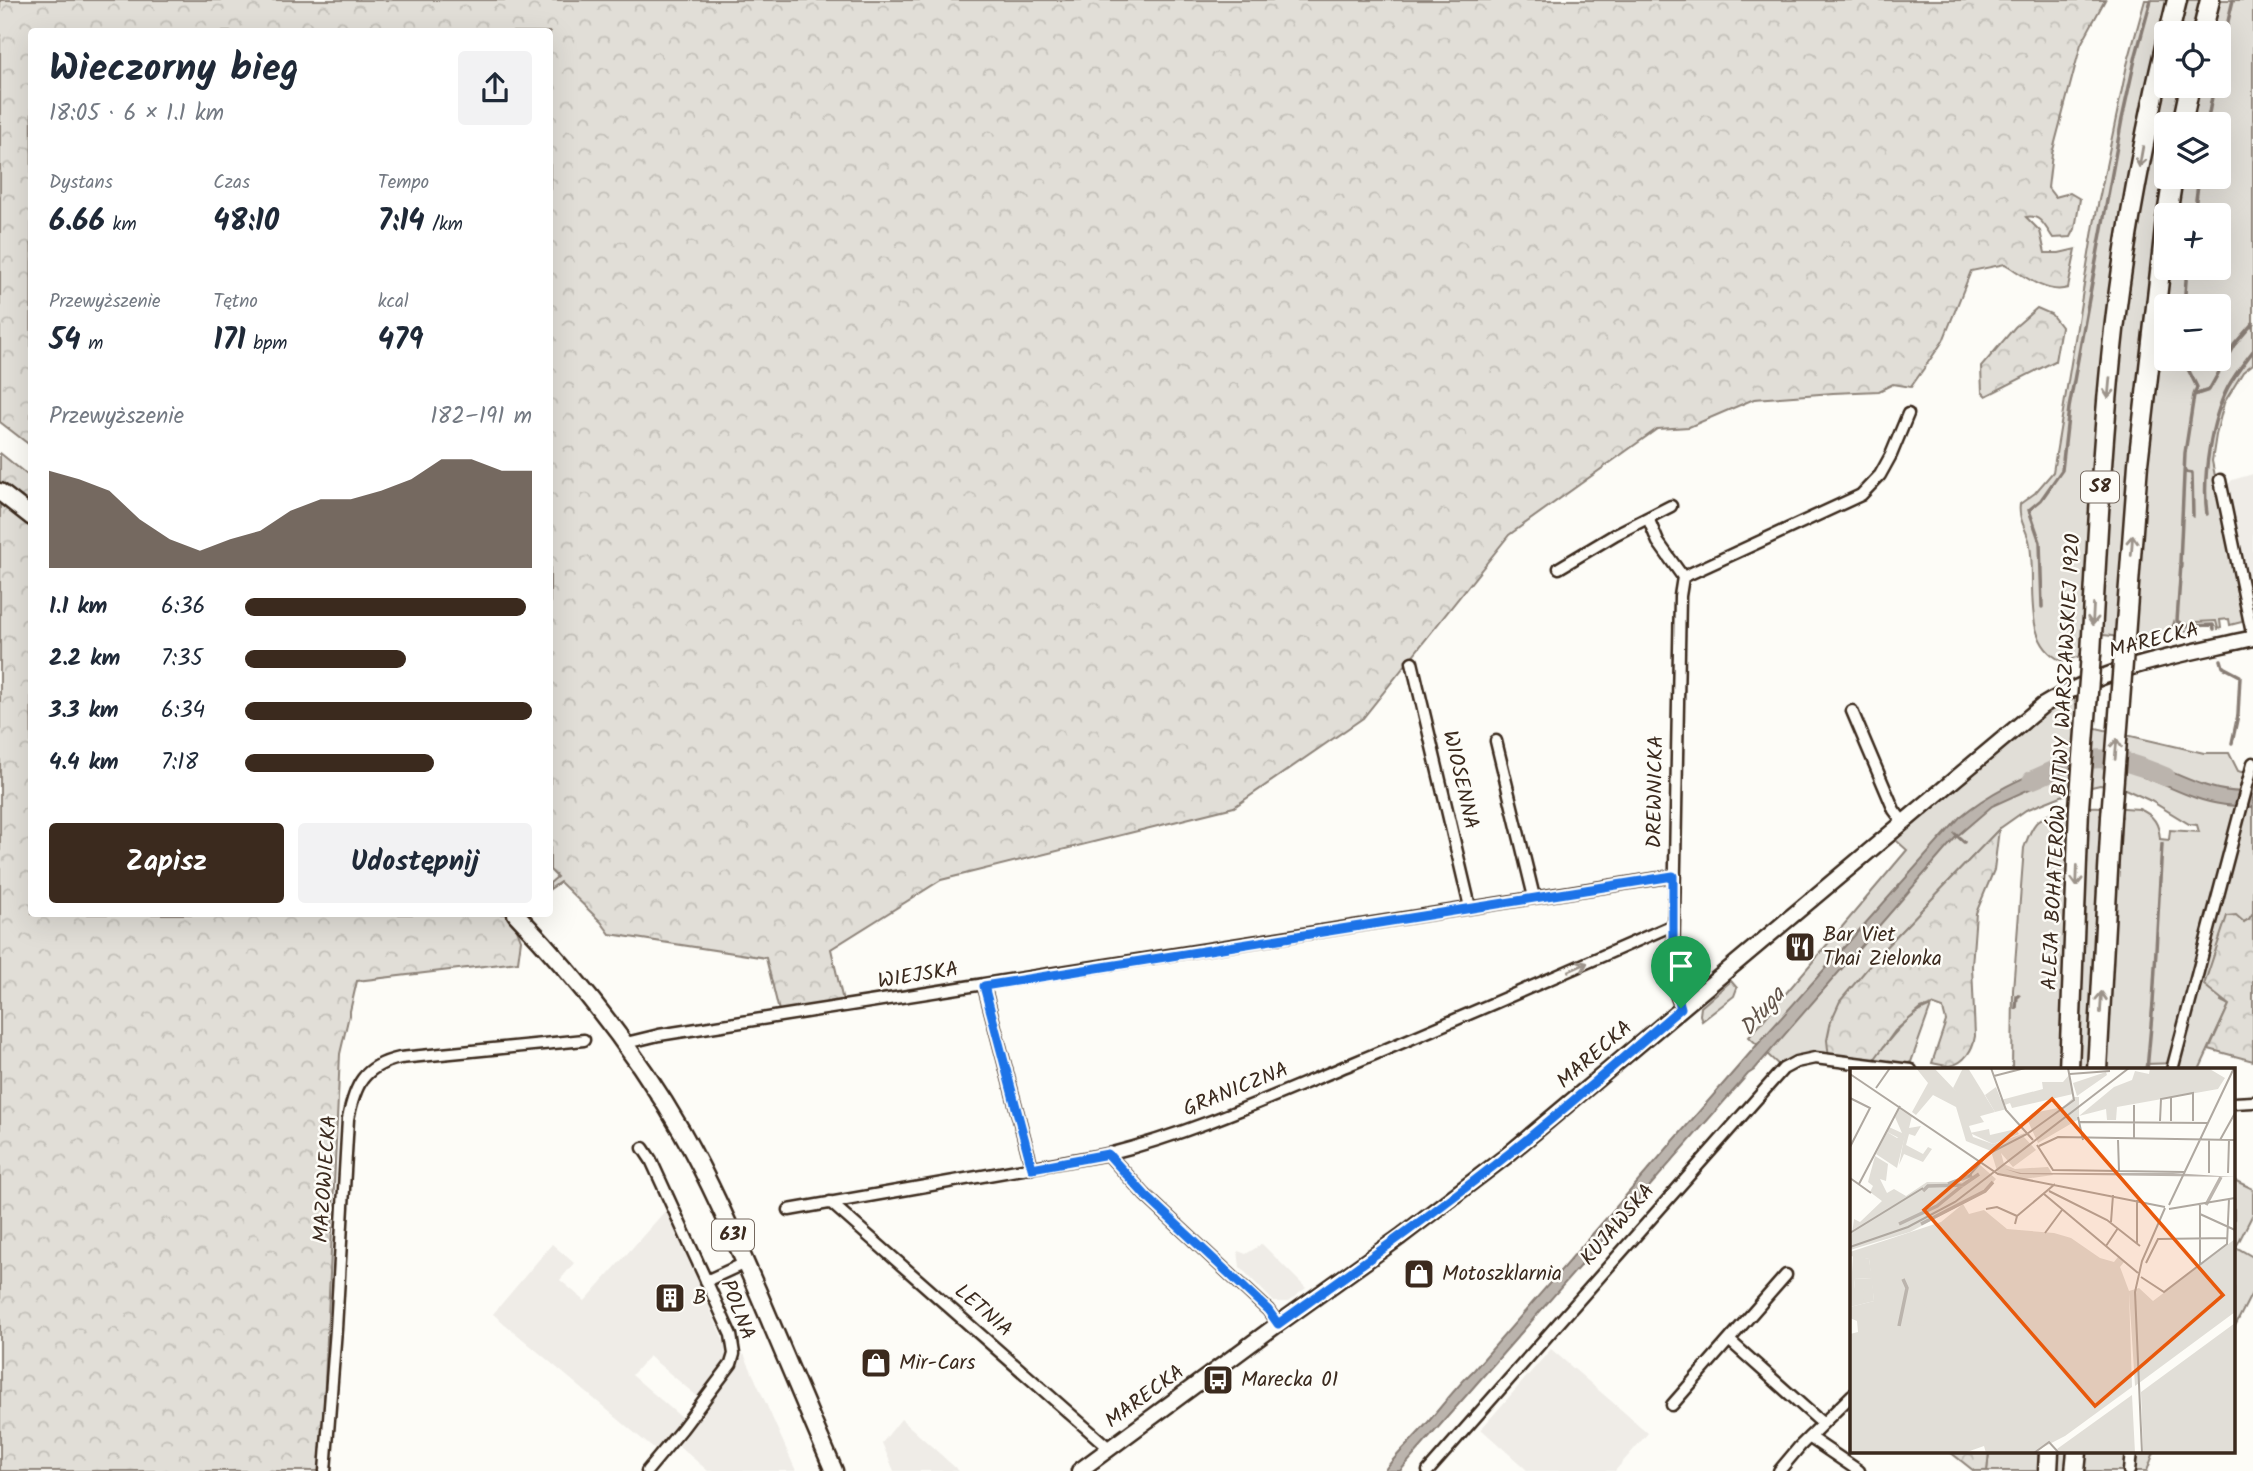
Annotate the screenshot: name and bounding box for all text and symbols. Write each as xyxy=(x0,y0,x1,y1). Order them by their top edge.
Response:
map controls xyxy=(2154,21,2231,371)
button: locate xyxy=(2154,21,2231,98)
text: Wieczorny bieg xyxy=(49,40,299,100)
button: share xyxy=(458,51,532,125)
text: 18:05 · 6 × 1.1 km xyxy=(49,96,224,132)
button: layers xyxy=(2154,112,2231,189)
one-way arrow xyxy=(2134,145,2148,168)
text: Dystans xyxy=(49,168,113,198)
text: Czas xyxy=(213,168,250,198)
text: Tempo xyxy=(378,168,429,198)
text: 6.66 xyxy=(49,198,105,246)
text: 48:10 xyxy=(213,198,279,246)
text: 7:14 xyxy=(378,198,425,246)
button: + xyxy=(2154,203,2231,280)
text: km xyxy=(105,210,137,240)
text: /km xyxy=(425,210,463,240)
text: Przewyższenie xyxy=(49,287,161,317)
text: Tętno xyxy=(213,287,258,317)
text: kcal xyxy=(378,287,409,317)
button: − xyxy=(2154,294,2231,371)
text: 54 xyxy=(49,317,81,365)
text: 171 xyxy=(213,317,246,365)
text: 479 xyxy=(378,317,423,365)
text: m xyxy=(81,329,103,359)
text: bpm xyxy=(246,329,287,359)
one-way arrow xyxy=(2102,376,2115,399)
text: Przewyższenie xyxy=(49,399,184,435)
text: 182–191 m xyxy=(430,399,532,435)
road number: S8 xyxy=(2081,472,2119,502)
street label: ALEJA BOHATERÓW BITWY WARSZAWSKIEJ 1920 xyxy=(2034,533,2090,991)
one-way arrow xyxy=(2126,534,2139,557)
text: 1.1 km xyxy=(49,589,107,625)
text: 6:36 xyxy=(161,589,205,625)
one-way arrow xyxy=(2086,603,2099,626)
street label: MARECKA xyxy=(2106,614,2202,668)
text: 2.2 km xyxy=(49,641,120,677)
text: 7:35 xyxy=(161,641,203,677)
text: 3.3 km xyxy=(49,693,119,729)
text: 6:34 xyxy=(161,693,205,729)
street label: WIOSENNA xyxy=(1433,727,1487,833)
street label: DREWNICKA xyxy=(1639,735,1673,849)
one-way arrow xyxy=(2110,738,2123,760)
text: 4.4 km xyxy=(49,745,119,781)
text: 7:18 xyxy=(161,745,198,781)
button: Zapisz xyxy=(49,823,284,903)
button: Udostępnij xyxy=(298,823,532,903)
one-way arrow xyxy=(2070,864,2083,887)
place label: Bar Viet Thai Zielonka xyxy=(1823,919,1942,976)
restaurant icon: Bar Viet Thai Zielonka xyxy=(1783,930,1817,964)
pin xyxy=(1651,936,1711,1008)
icon: arrive xyxy=(1662,947,1700,985)
street label: WIEJSKA xyxy=(875,953,961,999)
one-way arrow xyxy=(1567,960,1588,973)
water label: Długa xyxy=(1731,977,1796,1045)
one-way arrow xyxy=(2094,991,2107,1014)
street label: MARECKA xyxy=(1550,1012,1640,1098)
street label: GRANICZNA xyxy=(1178,1054,1294,1126)
inset map xyxy=(1850,1068,2236,1454)
street label: MAZOWIECKA xyxy=(305,1114,347,1244)
street label: KUJAWSKA xyxy=(1573,1176,1663,1274)
road number: 631 xyxy=(712,1219,754,1250)
shop icon: Motoszklarnia xyxy=(1402,1257,1436,1291)
place label: Motoszklarnia xyxy=(1442,1258,1562,1291)
street label: POLNA xyxy=(710,1275,764,1345)
street label: LETNIA xyxy=(946,1276,1020,1346)
building icon: B xyxy=(653,1281,687,1315)
place label: B xyxy=(693,1282,706,1315)
shop icon: Mir-Cars xyxy=(859,1346,893,1380)
place label: Mir-Cars xyxy=(899,1347,976,1380)
street label: MARECKA xyxy=(1098,1357,1192,1437)
bus stop icon: Marecka 01 xyxy=(1201,1363,1235,1397)
place label: Marecka 01 xyxy=(1241,1364,1338,1397)

